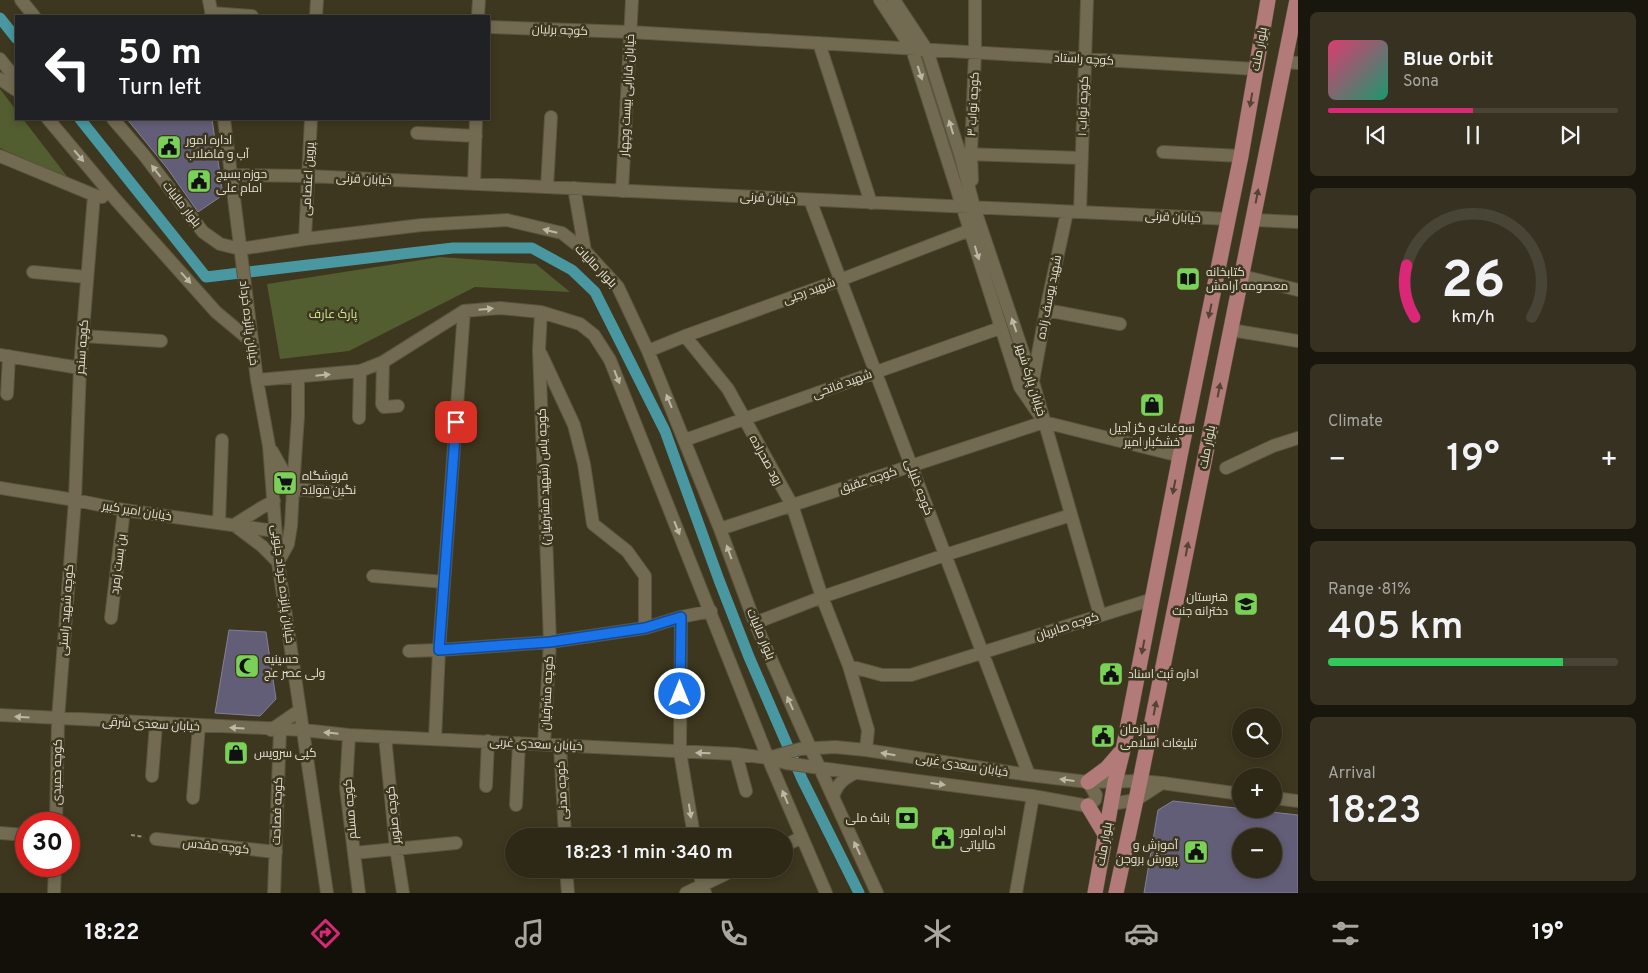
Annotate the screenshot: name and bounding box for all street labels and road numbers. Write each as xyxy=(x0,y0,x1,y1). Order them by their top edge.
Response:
street label: کوچه برلیان xyxy=(532,22,588,40)
street label: بلوار ملت xyxy=(1248,26,1272,72)
street label: خیابان فارابی بیست وچهار xyxy=(617,33,639,158)
street label: کوچه راستاد xyxy=(1054,50,1114,70)
street label: کوچه نواب ۳ xyxy=(964,71,984,137)
street label: کوچه نواب ۱ xyxy=(1075,76,1093,136)
street label: پروین اعتصامی xyxy=(299,141,319,216)
street label: خیابان قرنی xyxy=(336,171,392,189)
street label: بلوار مالیات xyxy=(158,178,204,231)
street label: خیابان قرنی xyxy=(740,190,796,208)
street label: خیابان قرنی xyxy=(1145,209,1201,227)
street label: بلوار مالیات xyxy=(571,242,620,292)
street label: شهید یوسف زاده xyxy=(1034,254,1066,341)
street label: شهید رجبی xyxy=(781,275,838,309)
street label: خیابان پانزده خرداد xyxy=(235,280,261,367)
street label: کوچه سنجر xyxy=(73,319,93,376)
street label: خیابان پارک شهر xyxy=(1011,341,1049,418)
street label: شهید فاتحی xyxy=(810,367,875,403)
street label: کوچه یاس (شهید مشرفیان) xyxy=(535,408,555,546)
street label: بلوار ملت xyxy=(1196,424,1220,470)
street label: رود صحراده xyxy=(745,433,785,488)
street label: کوچه خلیلی xyxy=(900,457,936,518)
street label: کوچه عقیق xyxy=(837,464,899,498)
street label: خیابان امیر کبیر xyxy=(100,498,173,525)
street label: خیابان پانزده خرداد جنوبی xyxy=(267,524,297,644)
street label: بن بست زمرد xyxy=(107,533,131,595)
street label: کوچه شهید راستی xyxy=(56,564,78,656)
street label: بلوار مالیات xyxy=(742,606,778,662)
street label: کوچه صابریان xyxy=(1034,609,1101,645)
street label: کوچه مشرفیان xyxy=(538,655,558,731)
street label: خیابان سعدی شرقی xyxy=(102,714,200,736)
street label: خیابان سعدی غربی xyxy=(489,735,583,755)
street label: کوچه حمیدی xyxy=(49,739,67,805)
street label: خیابان سعدی غربی xyxy=(914,751,1009,781)
street label: کوچه مدنی xyxy=(553,760,573,820)
street label: کوچه فصاحت xyxy=(269,777,287,845)
street label: کوچه مسلم xyxy=(340,778,362,840)
street label: کوچه صنوبر xyxy=(383,785,405,846)
street label: بلوار ملت xyxy=(1093,821,1117,867)
street label: کوچه مقدس xyxy=(182,836,250,858)

